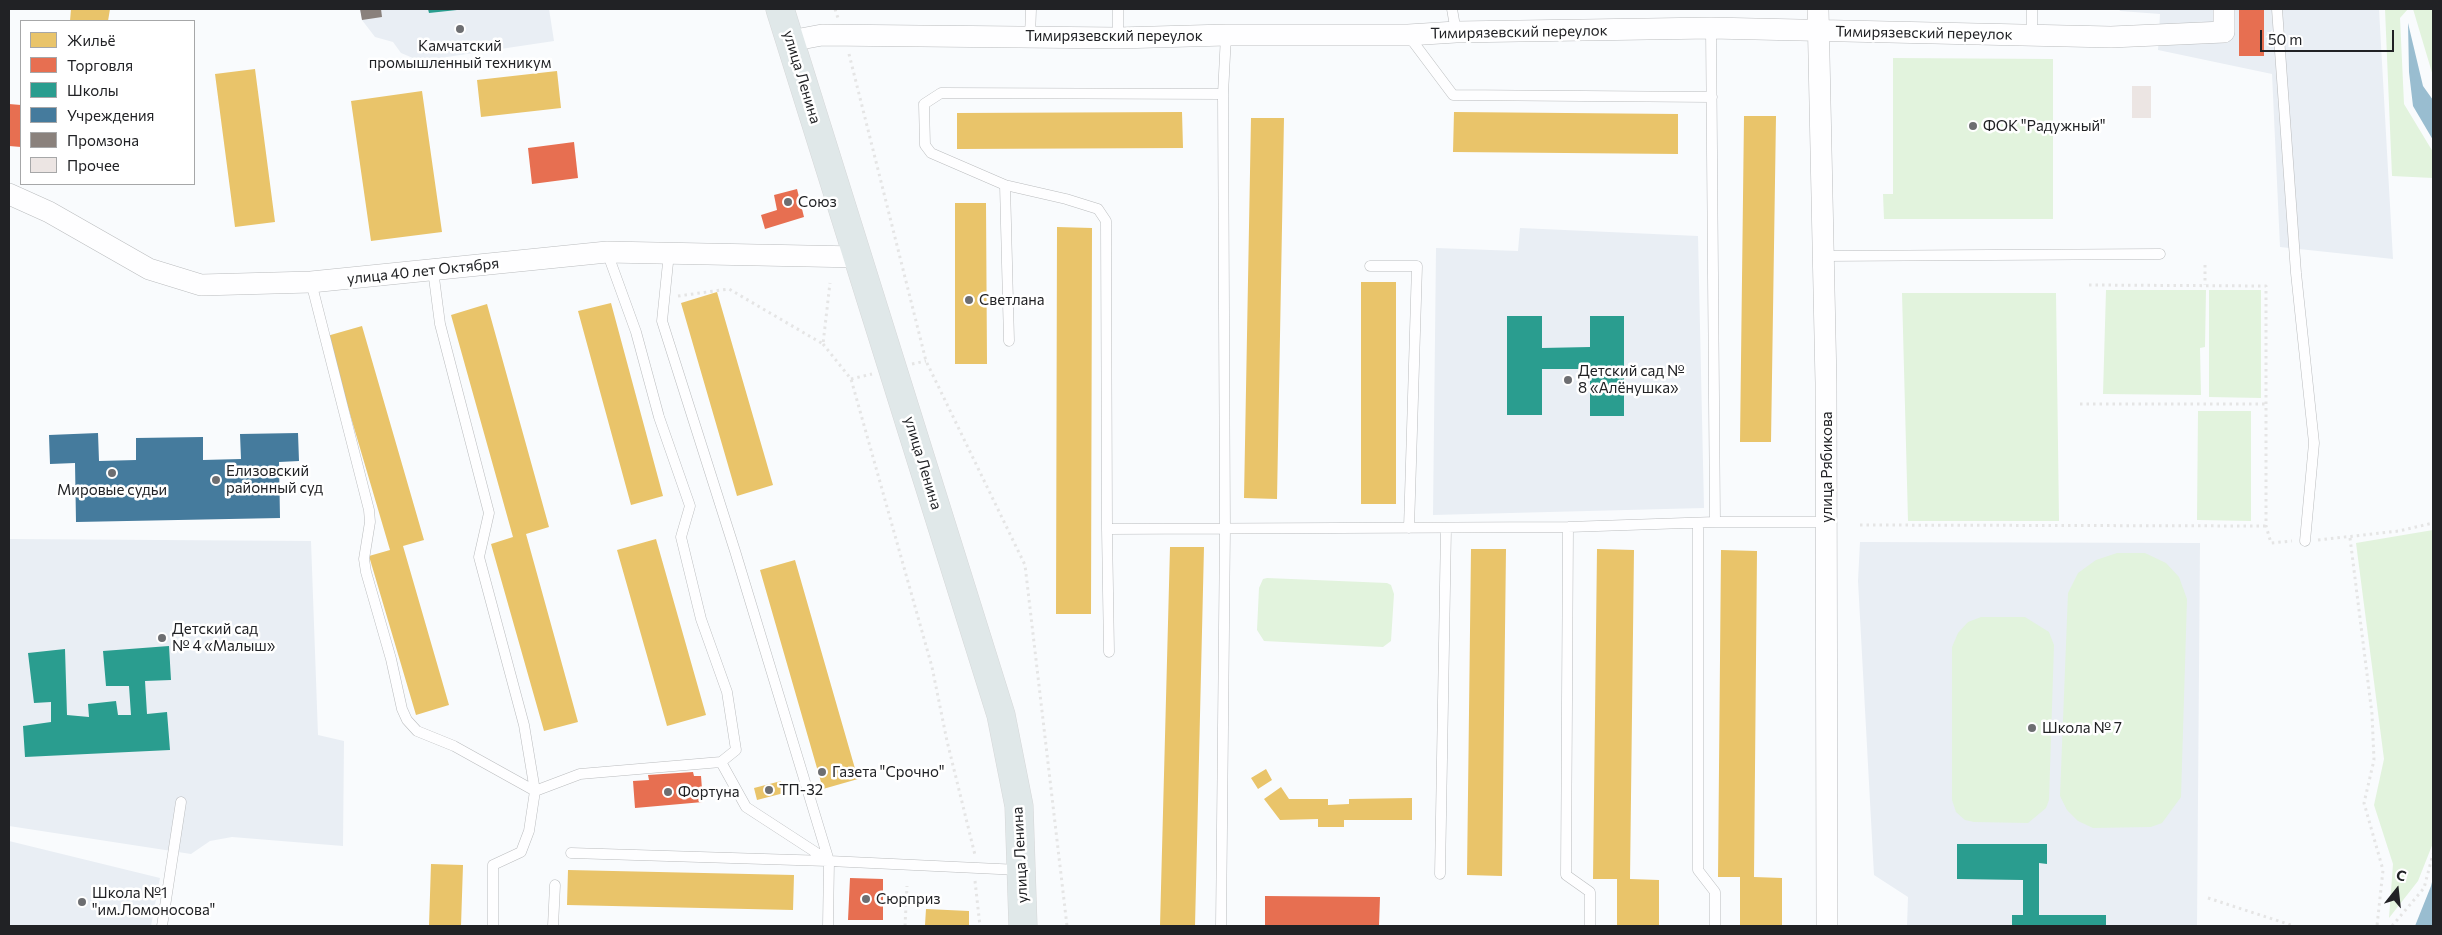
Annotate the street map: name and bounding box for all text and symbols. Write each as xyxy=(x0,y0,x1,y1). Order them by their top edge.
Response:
legend xyxy=(20,20,195,185)
scale bar xyxy=(2262,20,2396,52)
street label: Тимирязевский переулок xyxy=(1430,21,1608,43)
street label: Тимирязевский переулок xyxy=(1835,22,2013,44)
marker: Камчатский промышленный техникум xyxy=(454,23,466,35)
street label: Тимирязевский переулок xyxy=(1025,27,1203,45)
street label: улица Ленина xyxy=(779,28,825,126)
text: 50 m xyxy=(2268,30,2302,48)
text: Жильё xyxy=(67,31,115,49)
place label: Камчатский промышленный техникум xyxy=(369,37,551,72)
text: Торговля xyxy=(67,56,133,74)
text: Школы xyxy=(67,81,119,99)
text: Учреждения xyxy=(67,106,154,124)
place label: ФОК "Радужный" xyxy=(1983,117,2106,135)
marker: ФОК "Радужный" xyxy=(1967,120,1979,132)
text: Промзона xyxy=(67,131,139,149)
text: Прочее xyxy=(67,156,120,174)
place label: Союз xyxy=(798,193,837,211)
marker: Союз xyxy=(782,196,794,208)
street label: улица 40 лет Октября xyxy=(346,254,500,288)
place label: Светлана xyxy=(979,291,1045,309)
marker: Светлана xyxy=(963,294,975,306)
place label: Детский сад № 8 «Алёнушка» xyxy=(1578,362,1685,397)
marker: Детский сад № 8 «Алёнушка» xyxy=(1562,374,1574,386)
street label: улица Рябикова xyxy=(1818,411,1836,523)
street label: улица Ленина xyxy=(900,414,946,512)
place label: Елизовский районный суд xyxy=(226,462,323,497)
marker: Мировые судьи xyxy=(106,467,118,479)
marker: Елизовский районный суд xyxy=(210,474,222,486)
place label: Мировые судьи xyxy=(57,481,167,499)
place label: Детский сад № 4 «Малыш» xyxy=(172,620,275,655)
marker: Детский сад № 4 «Малыш» xyxy=(156,632,168,644)
place label: Школа № 7 xyxy=(2042,719,2122,737)
marker: Школа № 7 xyxy=(2026,722,2038,734)
place label: Газета "Срочно" xyxy=(832,763,944,781)
marker: Газета "Срочно" xyxy=(816,766,828,778)
place label: ТП-32 xyxy=(779,781,823,799)
place label: Фортуна xyxy=(678,783,740,801)
marker: ТП-32 xyxy=(763,784,775,796)
marker: Фортуна xyxy=(662,786,674,798)
street label: улица Ленина xyxy=(1008,806,1032,904)
north arrow xyxy=(2372,865,2422,915)
text: С xyxy=(2394,866,2408,885)
place label: Школа №1 "им.Ломоносова" xyxy=(92,884,215,919)
place label: Сюрприз xyxy=(876,890,940,908)
marker: Сюрприз xyxy=(860,893,872,905)
marker: Школа №1 "им.Ломоносова" xyxy=(76,896,88,908)

